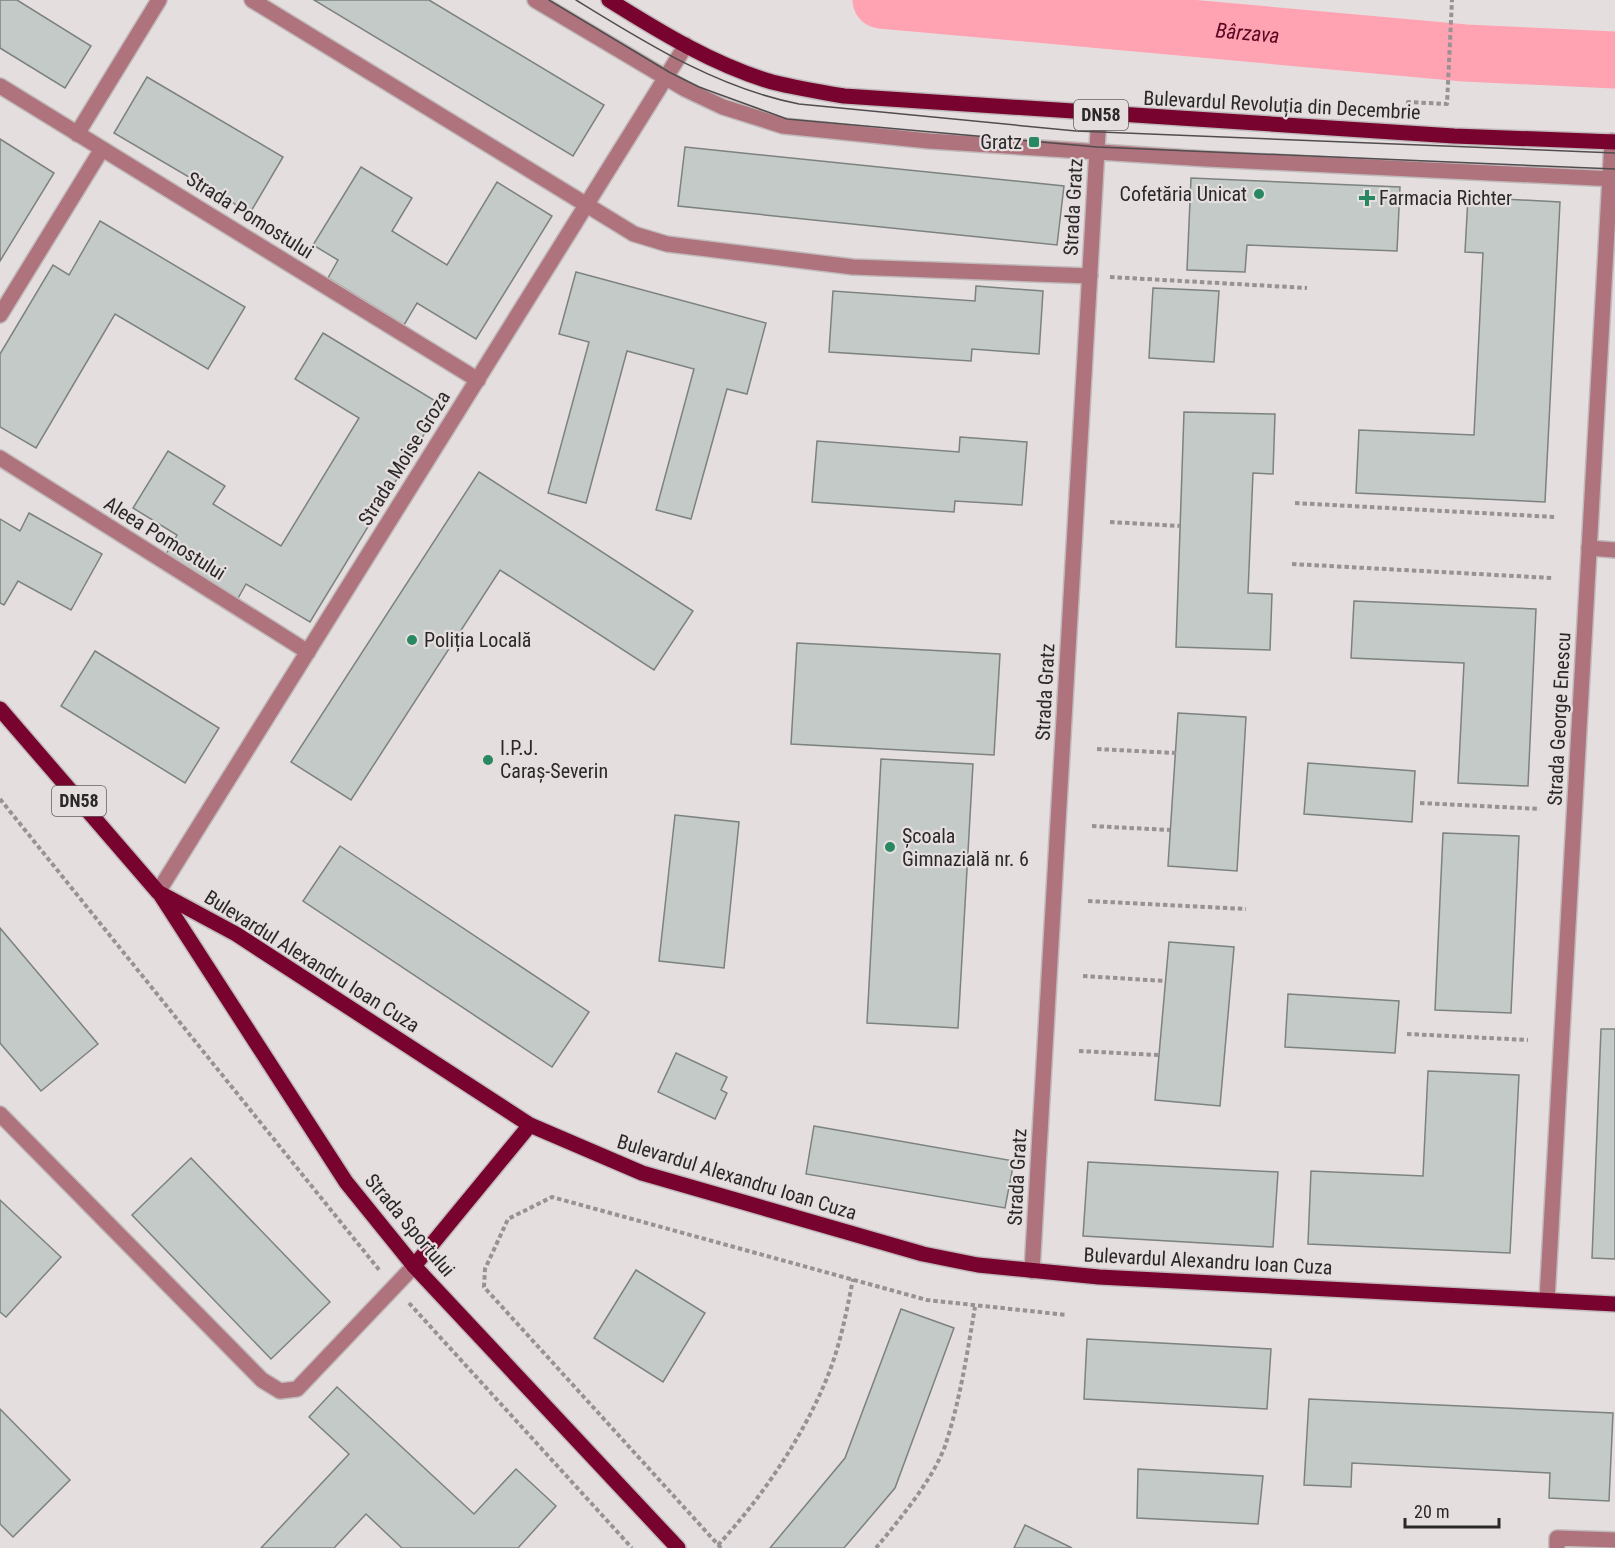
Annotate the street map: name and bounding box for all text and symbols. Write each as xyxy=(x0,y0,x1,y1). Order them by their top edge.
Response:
water label: Bârzava xyxy=(1215,18,1280,48)
street label: Bulevardul Revoluția din Decembrie xyxy=(1143,86,1421,125)
road number: DN58 xyxy=(1074,100,1128,130)
place label: Gratz xyxy=(980,130,1022,154)
marker: Gratz xyxy=(1027,135,1041,149)
street label: Strada Gratz xyxy=(1058,158,1088,256)
street label: Strada Pomostului xyxy=(182,166,318,264)
place label: Cofetăria Unicat xyxy=(1120,182,1247,206)
place label: Farmacia Richter xyxy=(1379,186,1512,210)
marker: Cofetăria Unicat xyxy=(1252,187,1266,201)
marker: Farmacia Richter xyxy=(1360,191,1374,205)
street label: Strada Moise Groza xyxy=(353,386,455,530)
street label: Aleea Pomostului xyxy=(100,491,230,585)
place label: Poliția Locală xyxy=(424,628,531,653)
street label: Strada George Enescu xyxy=(1542,632,1576,806)
marker: Poliția Locală xyxy=(405,633,419,647)
street label: Strada Gratz xyxy=(1030,643,1060,741)
place label: I.P.J. Caraș-Severin xyxy=(500,736,608,783)
marker: I.P.J. Caraș-Severin xyxy=(481,753,495,767)
road number: DN58 xyxy=(52,786,106,816)
place label: Școala Gimnazială nr. 6 xyxy=(902,824,1029,871)
marker: Școala Gimnazială nr. 6 xyxy=(883,840,897,854)
street label: Bulevardul Alexandru Ioan Cuza xyxy=(200,885,424,1037)
street label: Strada Gratz xyxy=(1002,1128,1032,1226)
street label: Bulevardul Alexandru Ioan Cuza xyxy=(614,1129,860,1225)
street label: Strada Sportului xyxy=(360,1169,460,1281)
street label: Bulevardul Alexandru Ioan Cuza xyxy=(1083,1242,1333,1280)
scale bar xyxy=(1405,1491,1500,1529)
text: 20 m xyxy=(1414,1501,1449,1522)

